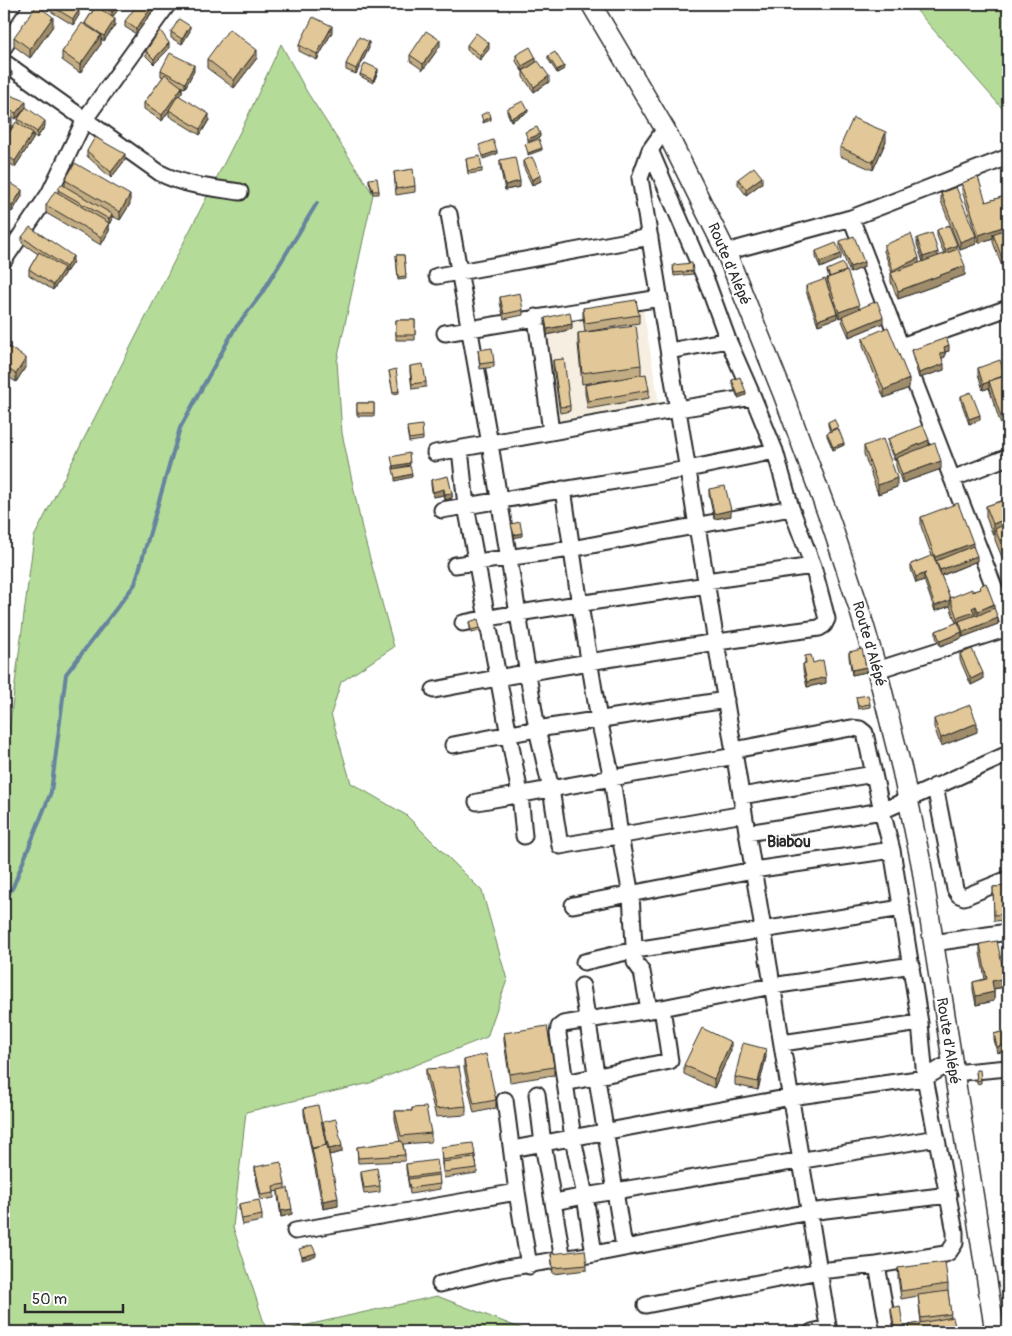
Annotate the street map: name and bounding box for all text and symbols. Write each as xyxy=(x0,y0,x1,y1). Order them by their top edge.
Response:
street label: Route d'Alépé xyxy=(703,220,755,308)
street label: Route d'Alépé xyxy=(848,599,890,689)
district label: Biabou xyxy=(767,832,811,852)
street label: Route d'Alépé xyxy=(932,996,964,1086)
scale bar xyxy=(25,1281,122,1313)
text: 50 m xyxy=(32,1290,67,1309)

